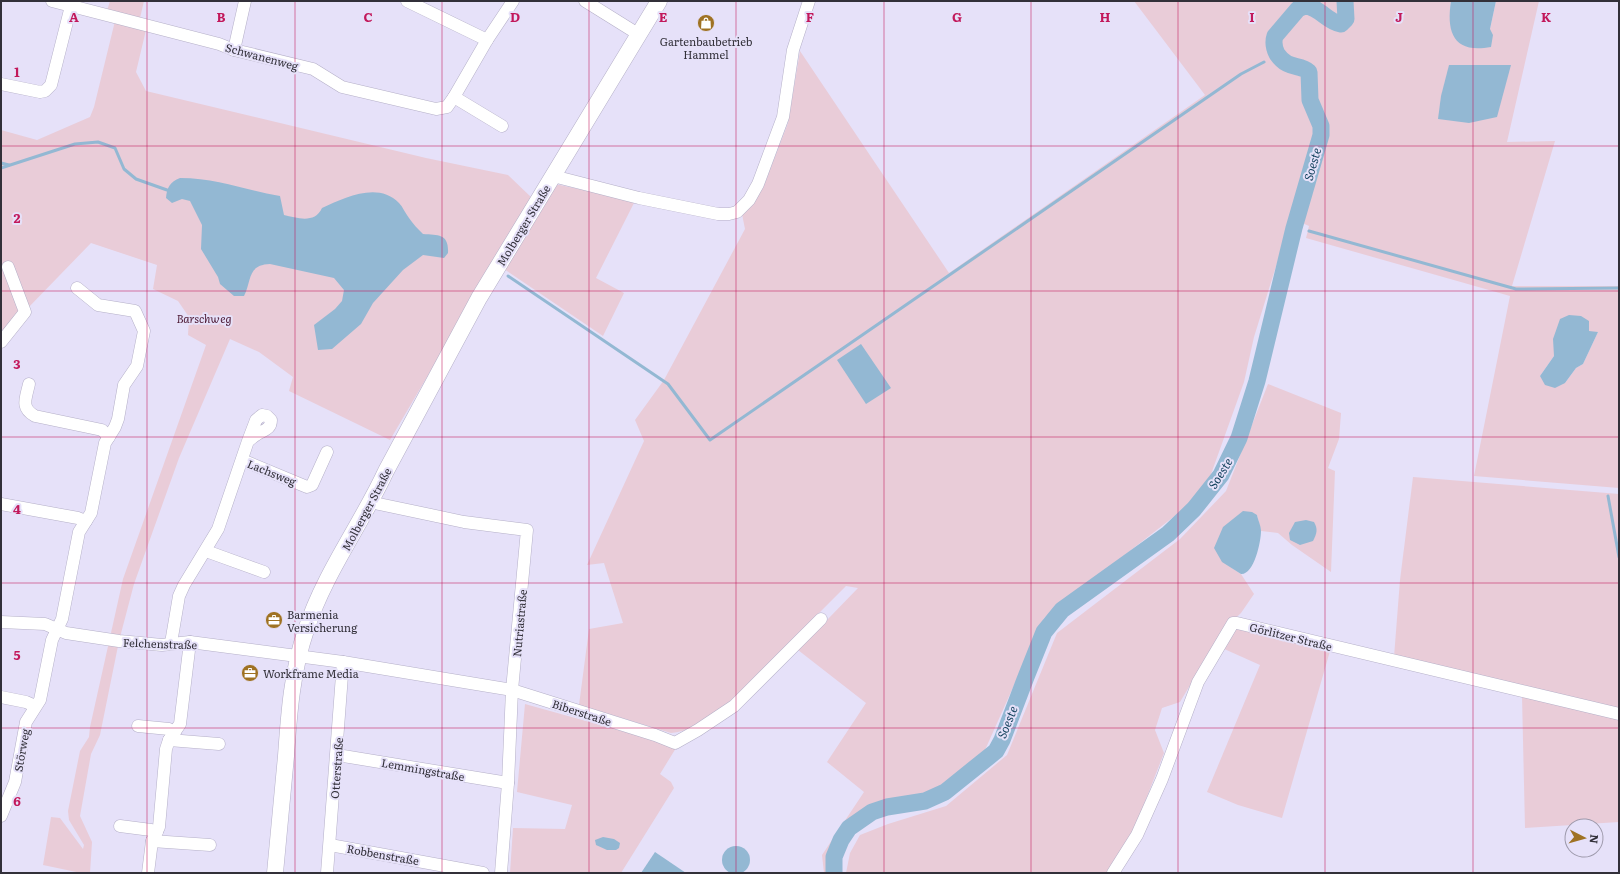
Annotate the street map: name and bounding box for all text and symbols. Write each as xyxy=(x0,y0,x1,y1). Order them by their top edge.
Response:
text: A xyxy=(69,7,79,26)
text: B xyxy=(217,7,226,26)
text: C xyxy=(363,7,373,26)
text: D xyxy=(510,7,520,26)
text: E xyxy=(659,7,668,26)
text: F xyxy=(806,7,814,26)
text: G xyxy=(952,7,962,26)
text: H xyxy=(1100,7,1111,26)
text: I xyxy=(1249,7,1255,26)
text: J xyxy=(1395,7,1403,26)
text: K xyxy=(1541,7,1552,26)
shop icon: Gartenbaubetrieb Hammel xyxy=(696,13,716,33)
place label: Gartenbaubetrieb Hammel xyxy=(660,33,753,62)
street label: Schwanenweg xyxy=(224,39,301,74)
text: 1 xyxy=(14,62,20,81)
water label: Soeste xyxy=(1299,145,1325,183)
street label: Molberger Straße xyxy=(492,181,554,269)
text: 2 xyxy=(14,208,21,227)
park label: Barschweg xyxy=(177,310,231,326)
text: 3 xyxy=(13,354,21,373)
water label: Soeste xyxy=(1203,454,1237,492)
street label: Lachsweg xyxy=(245,455,300,489)
street label: Molberger Straße xyxy=(337,464,395,553)
text: 4 xyxy=(13,499,21,518)
street label: Nutriastraße xyxy=(508,588,530,657)
place label: Barmenia Versicherung xyxy=(287,606,358,635)
office icon: Barmenia Versicherung xyxy=(264,610,284,630)
street label: Görlitzer Straße xyxy=(1248,618,1334,654)
street label: Felchenstraße xyxy=(123,634,198,652)
text: 5 xyxy=(13,645,21,664)
office icon: Workframe Media xyxy=(240,663,260,683)
place label: Workframe Media xyxy=(263,665,359,681)
street label: Biberstraße xyxy=(550,695,614,729)
water label: Soeste xyxy=(992,703,1022,741)
street label: Störweg xyxy=(9,726,33,773)
street label: Otterstraße xyxy=(326,737,346,799)
street label: Lemmingstraße xyxy=(380,754,466,784)
text: 6 xyxy=(13,791,21,810)
north arrow xyxy=(1564,818,1604,858)
text: N xyxy=(1587,834,1603,845)
street label: Robbenstraße xyxy=(346,840,421,868)

